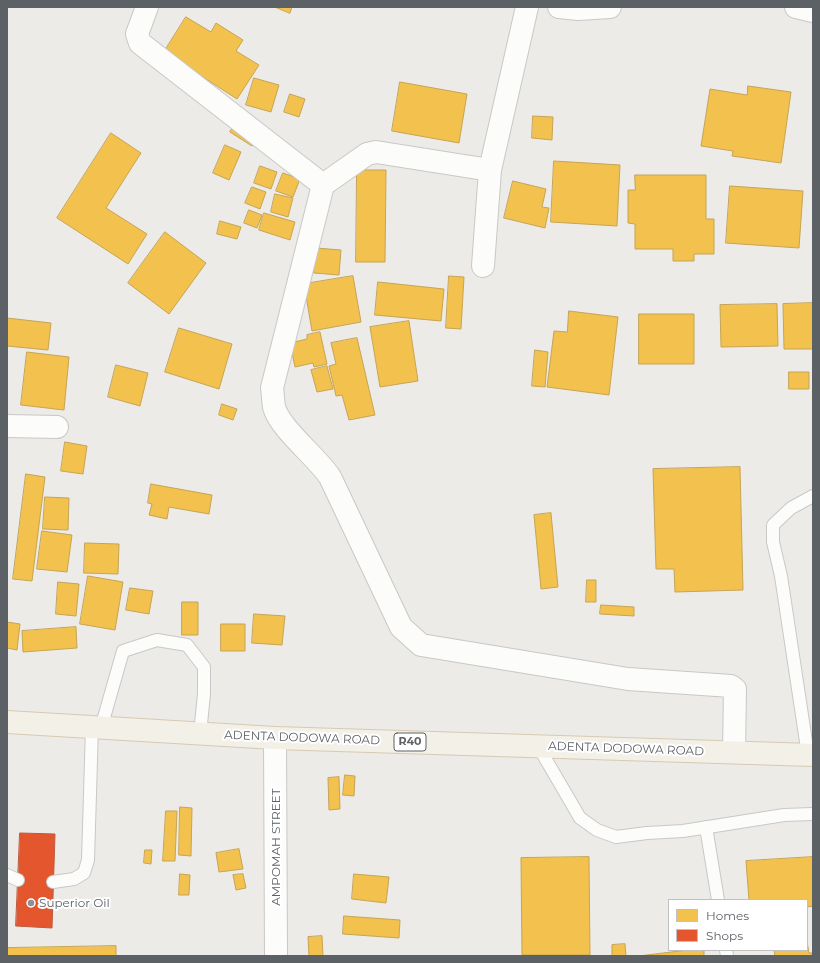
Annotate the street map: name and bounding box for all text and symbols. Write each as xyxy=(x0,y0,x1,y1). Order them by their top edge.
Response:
street label: ADENTA DODOWA ROAD xyxy=(224,728,380,748)
road number: R40 xyxy=(394,733,426,751)
street label: ADENTA DODOWA ROAD xyxy=(548,739,704,759)
street label: AMPOMAH STREET xyxy=(269,788,283,906)
place label: Superior Oil xyxy=(39,896,110,910)
marker: Superior Oil xyxy=(26,898,36,908)
legend xyxy=(668,899,808,951)
text: Homes xyxy=(706,908,749,923)
text: Shops xyxy=(706,928,743,943)

